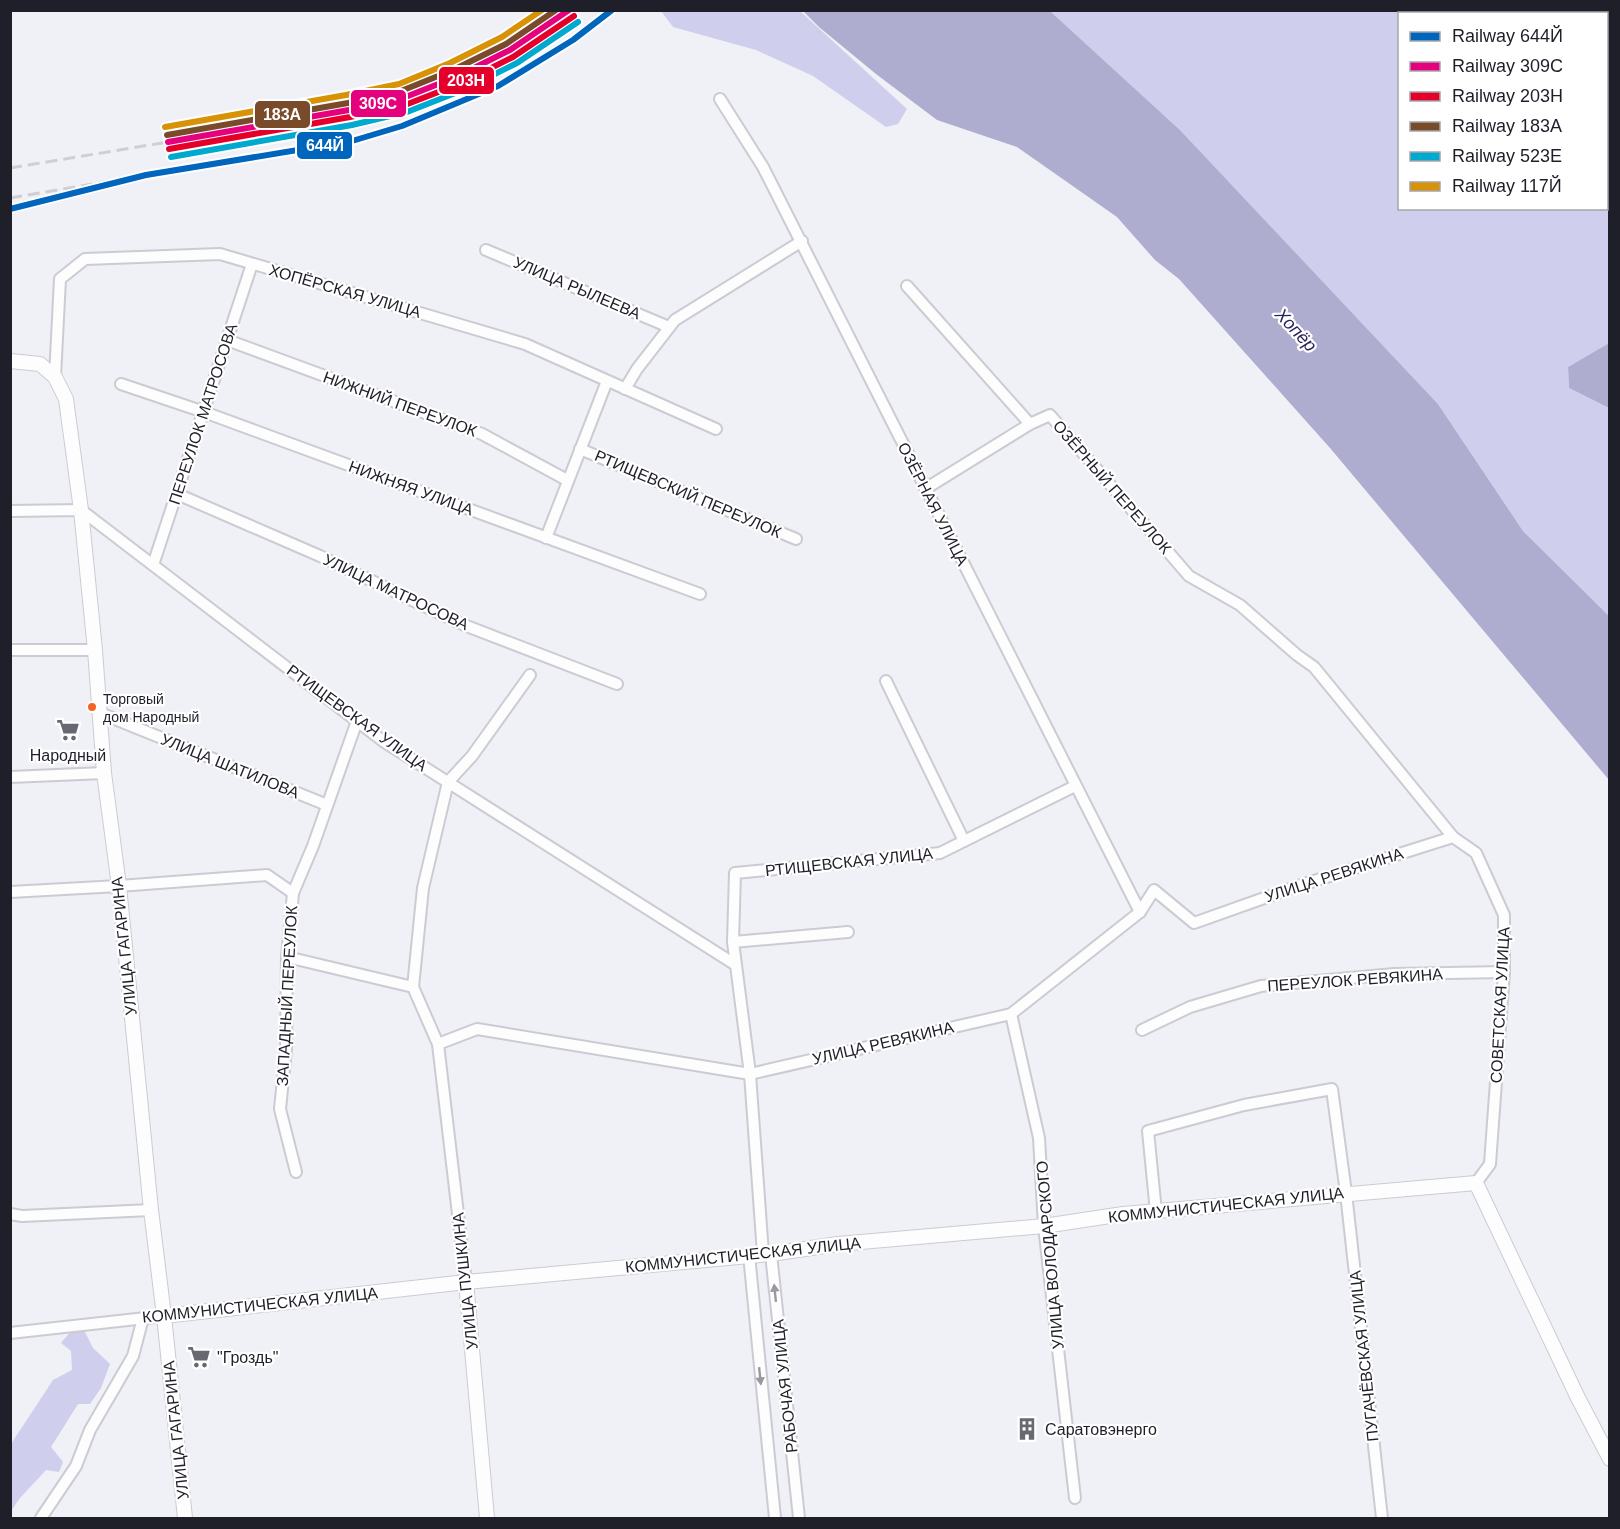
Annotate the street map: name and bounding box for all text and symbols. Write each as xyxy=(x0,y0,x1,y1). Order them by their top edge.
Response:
legend xyxy=(1398,12,1608,210)
text: Railway 644Й xyxy=(1452,25,1563,46)
text: Railway 309С xyxy=(1452,56,1563,76)
line badge: 203Н xyxy=(438,66,495,95)
text: 203Н xyxy=(447,72,485,89)
text: Railway 203Н xyxy=(1452,86,1563,106)
line badge: 309С xyxy=(350,89,407,118)
text: 309С xyxy=(359,95,398,112)
line badge: 183А xyxy=(254,100,311,129)
text: 183А xyxy=(263,106,302,123)
text: Railway 183А xyxy=(1452,116,1562,136)
line badge: 644Й xyxy=(296,131,353,160)
text: 644Й xyxy=(306,136,344,154)
text: Railway 523Е xyxy=(1452,146,1562,166)
text: Railway 117Й xyxy=(1452,175,1562,196)
street label: УЛИЦА РЫЛЕЕВА xyxy=(511,254,643,323)
street label: ХОПЁРСКАЯ УЛИЦА xyxy=(267,261,423,321)
water label: Хопёр xyxy=(1270,304,1321,356)
street label: ПЕРЕУЛОК МАТРОСОВА xyxy=(166,321,240,507)
street label: НИЖНИЙ ПЕРЕУЛОК xyxy=(321,367,480,440)
street label: ОЗЁРНЫЙ ПЕРЕУЛОК xyxy=(1050,416,1176,557)
street label: ОЗЁРНАЯ УЛИЦА xyxy=(895,440,972,569)
street label: РТИЩЕВСКИЙ ПЕРЕУЛОК xyxy=(592,446,785,541)
street label: НИЖНЯЯ УЛИЦА xyxy=(347,458,476,519)
street label: УЛИЦА МАТРОСОВА xyxy=(321,551,472,633)
street label: РТИЩЕВСКАЯ УЛИЦА xyxy=(284,662,431,775)
place label: Торговый дом Народный xyxy=(103,691,199,725)
marker: Торговый дом Народный xyxy=(86,701,98,713)
supermarket icon: Народный xyxy=(55,717,81,743)
street label: УЛИЦА ШАТИЛОВА xyxy=(158,730,302,802)
place label: Народный xyxy=(30,747,106,764)
street label: УЛИЦА РЕВЯКИНА xyxy=(1263,844,1406,905)
street label: РТИЩЕВСКАЯ УЛИЦА xyxy=(764,845,934,879)
street label: УЛИЦА ГАГАРИНА xyxy=(108,875,140,1016)
street label: ЗАПАДНЫЙ ПЕРЕУЛОК xyxy=(273,905,300,1087)
street label: СОВЕТСКАЯ УЛИЦА xyxy=(1487,926,1513,1084)
street label: ПЕРЕУЛОК РЕВЯКИНА xyxy=(1267,965,1444,995)
street label: УЛИЦА РЕВЯКИНА xyxy=(811,1018,956,1068)
street label: УЛИЦА ВОЛОДАРСКОГО xyxy=(1033,1160,1067,1350)
street label: КОММУНИСТИЧЕСКАЯ УЛИЦА xyxy=(1107,1184,1345,1226)
street label: УЛИЦА ПУШКИНА xyxy=(449,1211,481,1350)
street label: КОММУНИСТИЧЕСКАЯ УЛИЦА xyxy=(624,1234,862,1276)
street label: ПУГАЧЁВСКАЯ УЛИЦА xyxy=(1347,1269,1381,1442)
street label: КОММУНИСТИЧЕСКАЯ УЛИЦА xyxy=(141,1284,379,1326)
one-way arrow xyxy=(770,1284,780,1303)
street label: РАБОЧАЯ УЛИЦА xyxy=(770,1318,800,1454)
supermarket icon: "Гроздь" xyxy=(186,1344,212,1370)
place label: "Гроздь" xyxy=(217,1349,278,1366)
street label: УЛИЦА ГАГАРИНА xyxy=(160,1359,192,1500)
one-way arrow xyxy=(755,1367,765,1386)
building icon: Саратовэнерго xyxy=(1014,1416,1040,1442)
place label: Саратовэнерго xyxy=(1045,1421,1157,1438)

